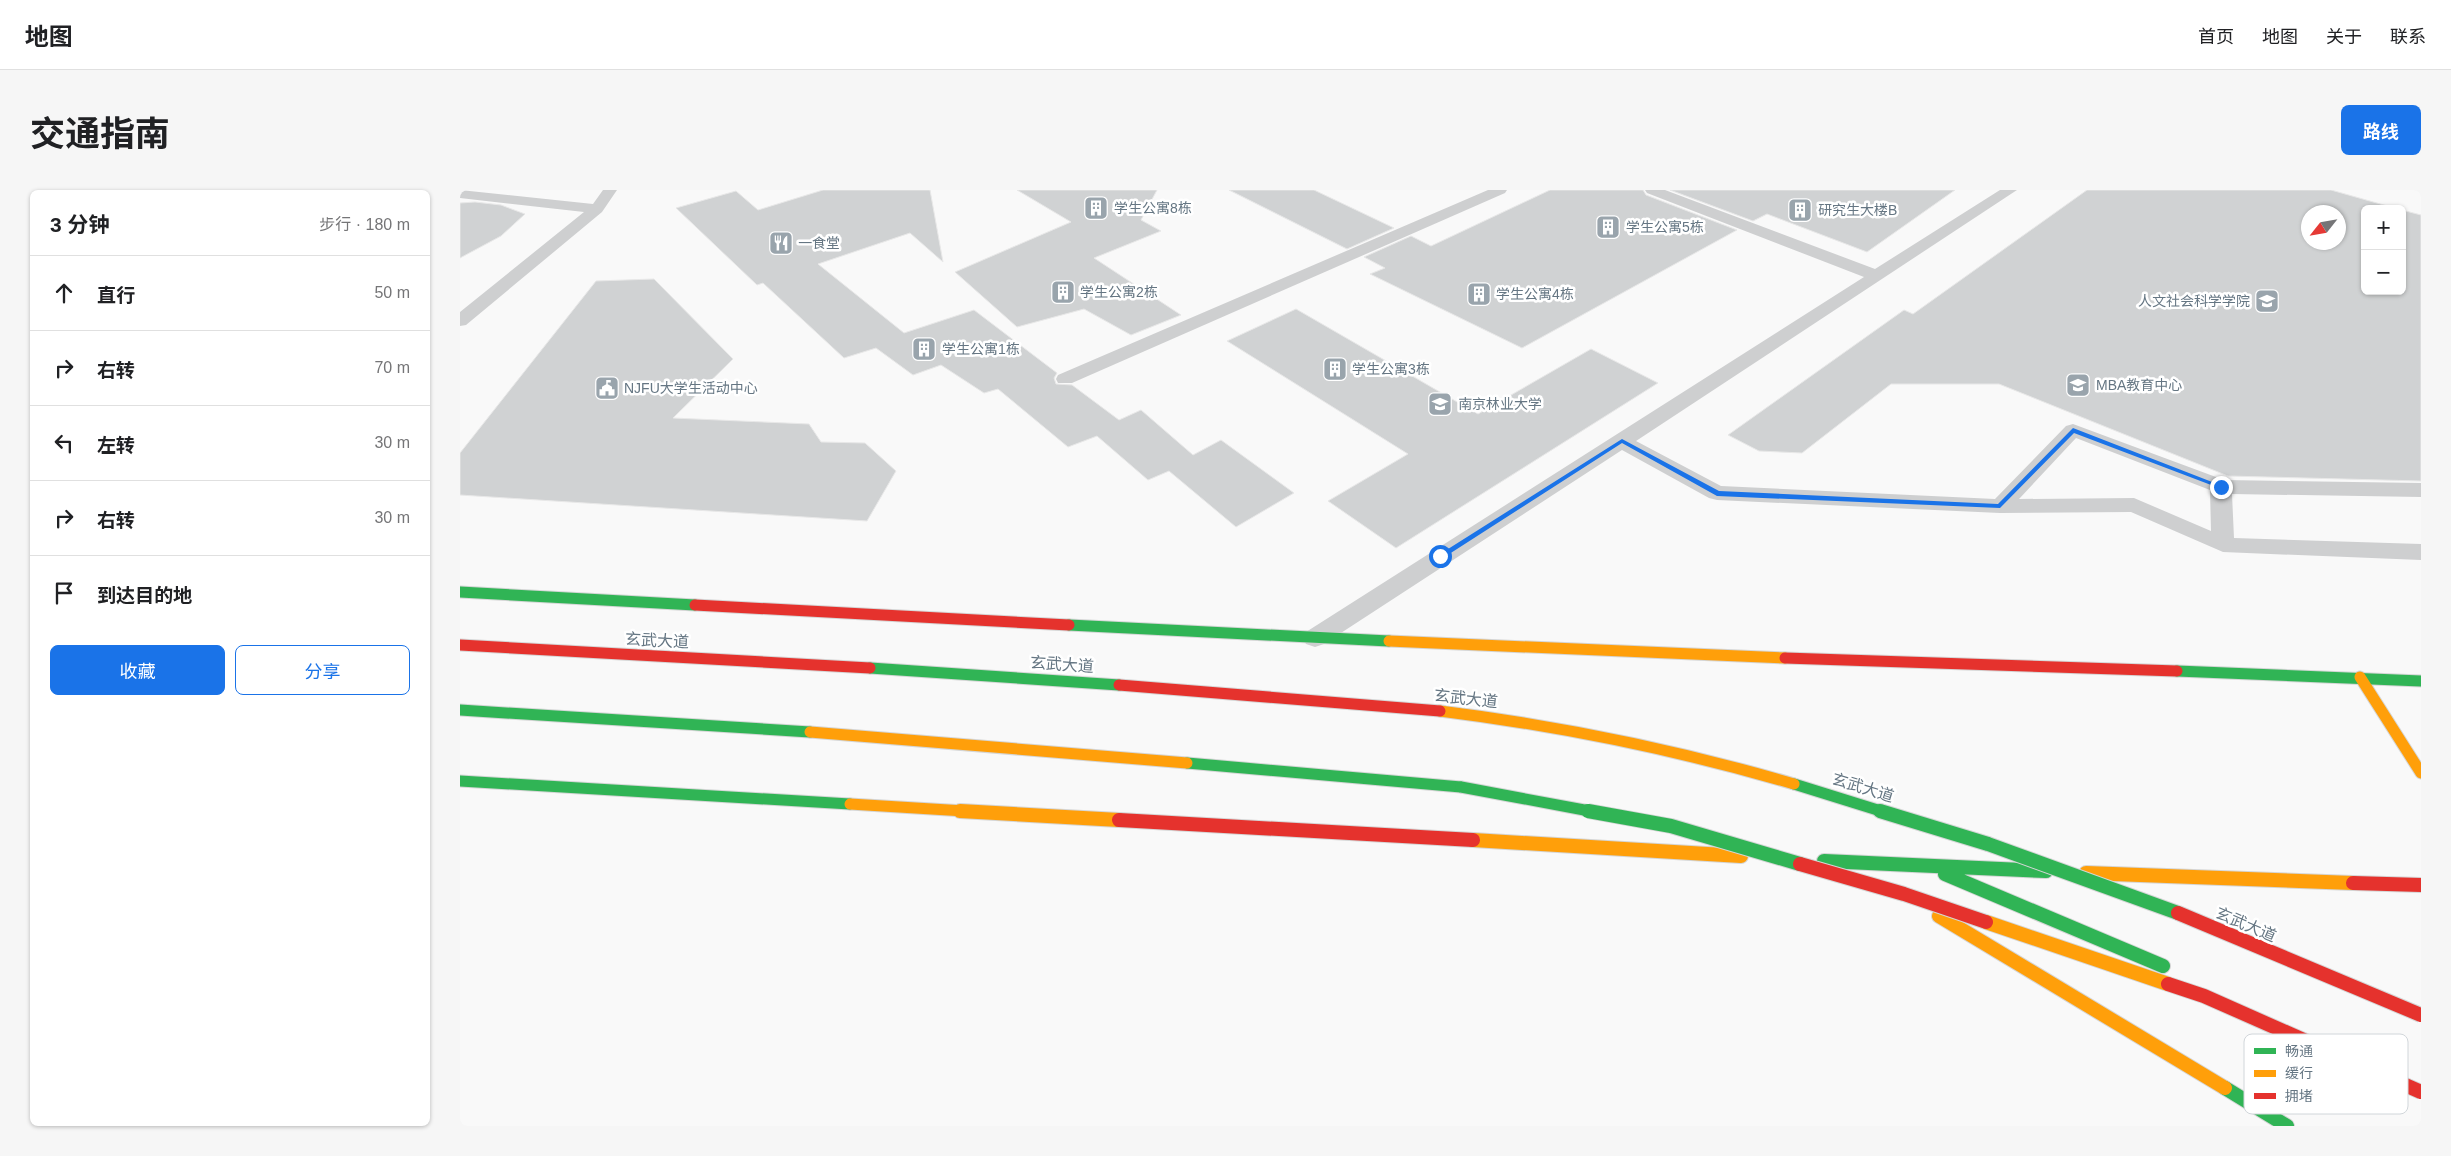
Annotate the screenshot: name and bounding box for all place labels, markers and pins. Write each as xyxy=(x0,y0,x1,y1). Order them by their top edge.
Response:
building icon: 学生公寓8栋 xyxy=(1083,195,1109,221)
building icon: 研究生大楼B xyxy=(1787,197,1813,223)
place label: 学生公寓8栋 xyxy=(1114,200,1192,216)
place label: 研究生大楼B xyxy=(1818,202,1897,218)
building icon: 学生公寓5栋 xyxy=(1595,214,1621,240)
place label: 学生公寓5栋 xyxy=(1626,219,1704,235)
restaurant icon: 一食堂 xyxy=(768,230,794,256)
place label: 一食堂 xyxy=(798,235,840,251)
building icon: 学生公寓2栋 xyxy=(1050,279,1076,305)
building icon: 学生公寓4栋 xyxy=(1466,281,1492,307)
place label: 学生公寓2栋 xyxy=(1080,284,1158,300)
place label: 学生公寓4栋 xyxy=(1496,286,1574,302)
school or university icon: 人文社会科学学院 xyxy=(2254,288,2280,314)
place label: 人文社会科学学院 xyxy=(2138,293,2250,309)
building icon: 学生公寓1栋 xyxy=(911,336,937,362)
place label: 学生公寓1栋 xyxy=(942,341,1020,357)
building icon: 学生公寓3栋 xyxy=(1322,356,1348,382)
place label: 学生公寓3栋 xyxy=(1352,361,1430,377)
school or university icon: MBA教育中心 xyxy=(2065,372,2091,398)
public building icon: NJFU大学生活动中心 xyxy=(594,375,620,401)
place label: MBA教育中心 xyxy=(2096,377,2182,393)
place label: NJFU大学生活动中心 xyxy=(624,380,758,396)
school or university icon: 南京林业大学 xyxy=(1427,391,1453,417)
place label: 南京林业大学 xyxy=(1458,396,1542,412)

